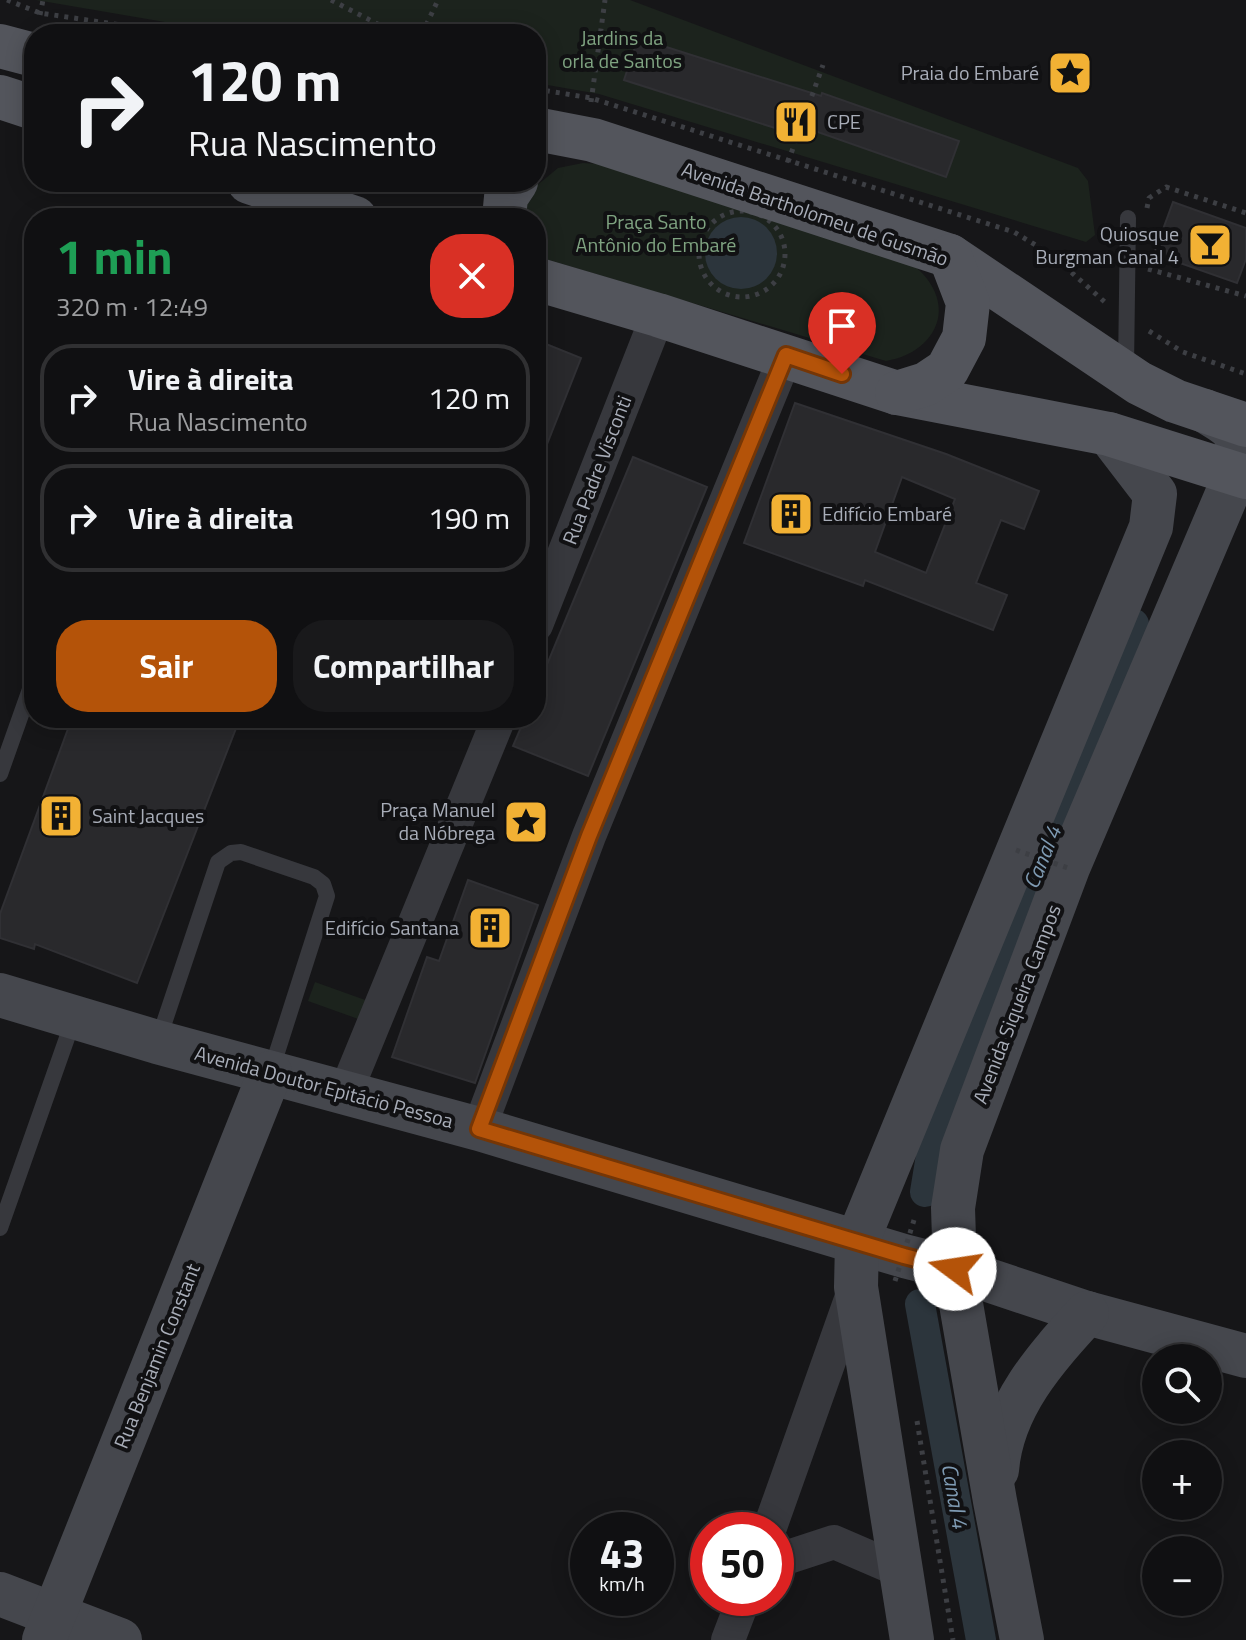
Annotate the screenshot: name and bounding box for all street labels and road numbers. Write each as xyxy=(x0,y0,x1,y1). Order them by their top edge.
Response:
street label: Avenida Bartholomeu de Gusmão xyxy=(678,153,953,274)
street label: Rua Padre Visconti xyxy=(554,391,639,549)
street label: Avenida Siqueira Campos xyxy=(964,900,1069,1108)
street label: Avenida Doutor Epitácio Pessoa xyxy=(191,1037,457,1136)
street label: Rua Benjamin Constant xyxy=(105,1259,208,1453)

